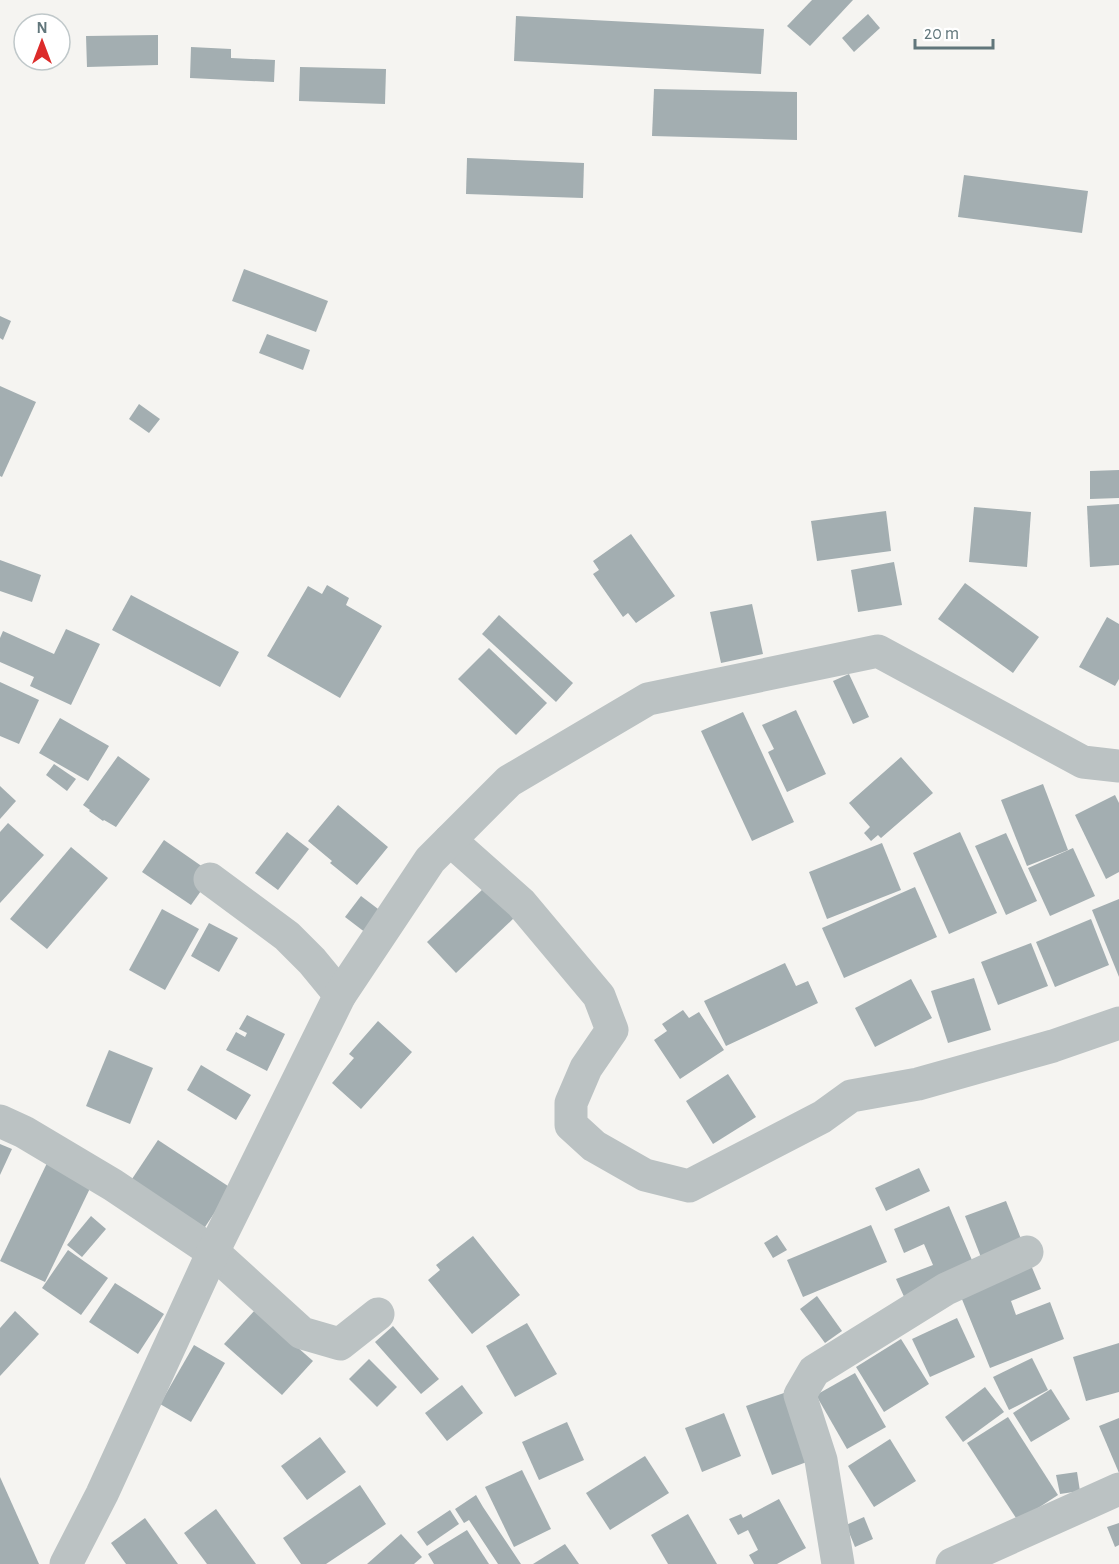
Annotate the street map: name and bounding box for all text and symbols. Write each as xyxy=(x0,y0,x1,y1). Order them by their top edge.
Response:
north arrow xyxy=(12,12,72,72)
scale bar xyxy=(915,12,993,50)
text: N xyxy=(36,20,48,36)
text: 20 m xyxy=(924,25,959,43)

